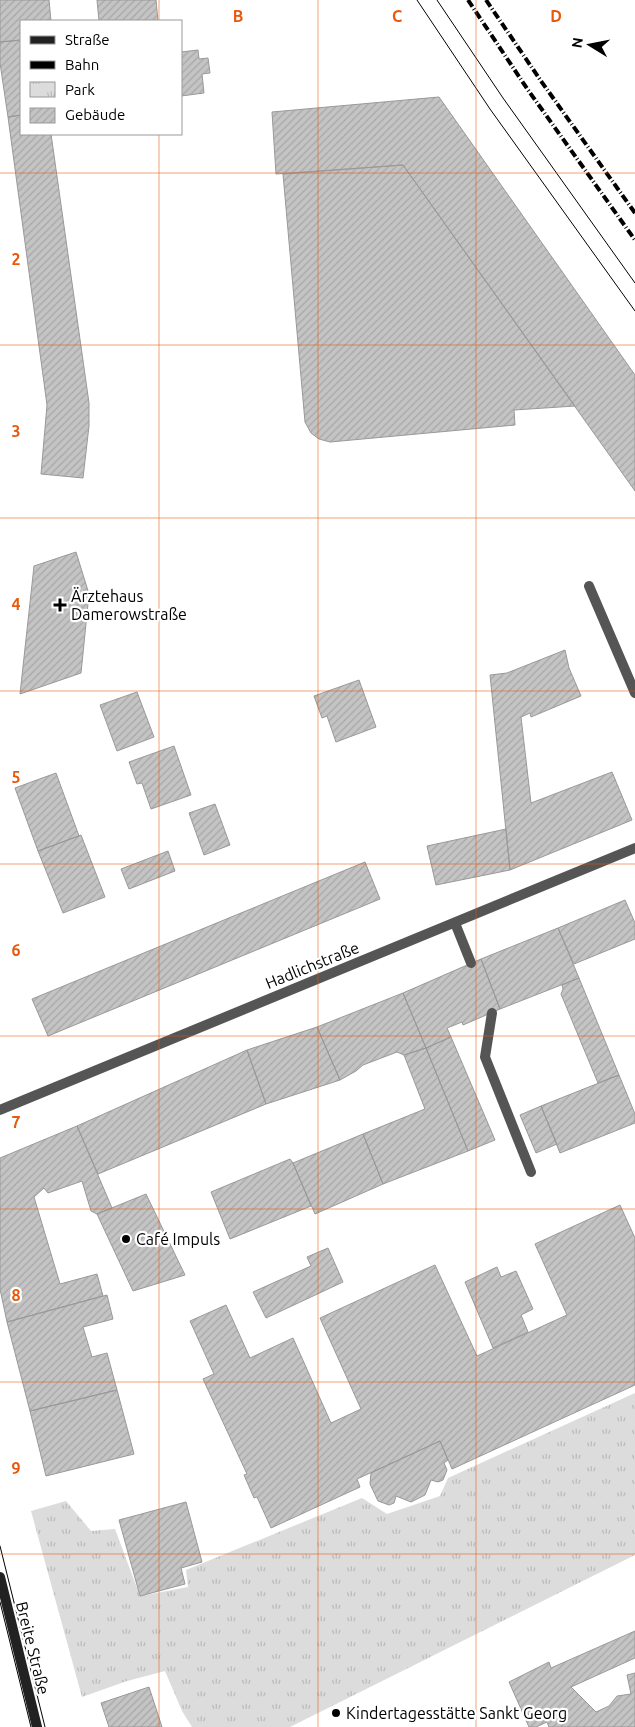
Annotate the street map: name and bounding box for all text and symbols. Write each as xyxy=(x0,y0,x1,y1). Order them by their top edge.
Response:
text: B xyxy=(233,7,243,25)
text: C xyxy=(392,7,402,25)
text: D xyxy=(550,7,562,25)
legend xyxy=(20,20,182,135)
north arrow xyxy=(565,20,615,70)
text: Straße xyxy=(65,31,109,48)
text: N xyxy=(568,36,586,49)
text: Bahn xyxy=(65,56,99,73)
text: Park xyxy=(65,81,95,98)
text: Gebäude xyxy=(65,106,125,123)
text: 2 xyxy=(11,250,21,268)
text: 3 xyxy=(11,422,21,440)
place label: Ärztehaus Damerowstraße xyxy=(71,587,187,623)
text: 4 xyxy=(11,595,21,613)
marker: Ärztehaus Damerowstraße xyxy=(53,598,67,612)
text: 5 xyxy=(11,768,21,786)
street label: Hadlichstraße xyxy=(263,938,361,992)
text: 6 xyxy=(11,941,21,959)
text: 7 xyxy=(11,1113,21,1131)
place label: Café Impuls xyxy=(136,1230,220,1248)
marker: Café Impuls xyxy=(120,1233,132,1245)
text: 8 xyxy=(11,1286,21,1304)
text: 9 xyxy=(11,1459,21,1477)
street label: Breite Straße xyxy=(13,1600,53,1696)
place label: Kindertagesstätte Sankt Georg xyxy=(346,1704,567,1722)
marker: Kindertagesstätte Sankt Georg xyxy=(330,1707,342,1719)

